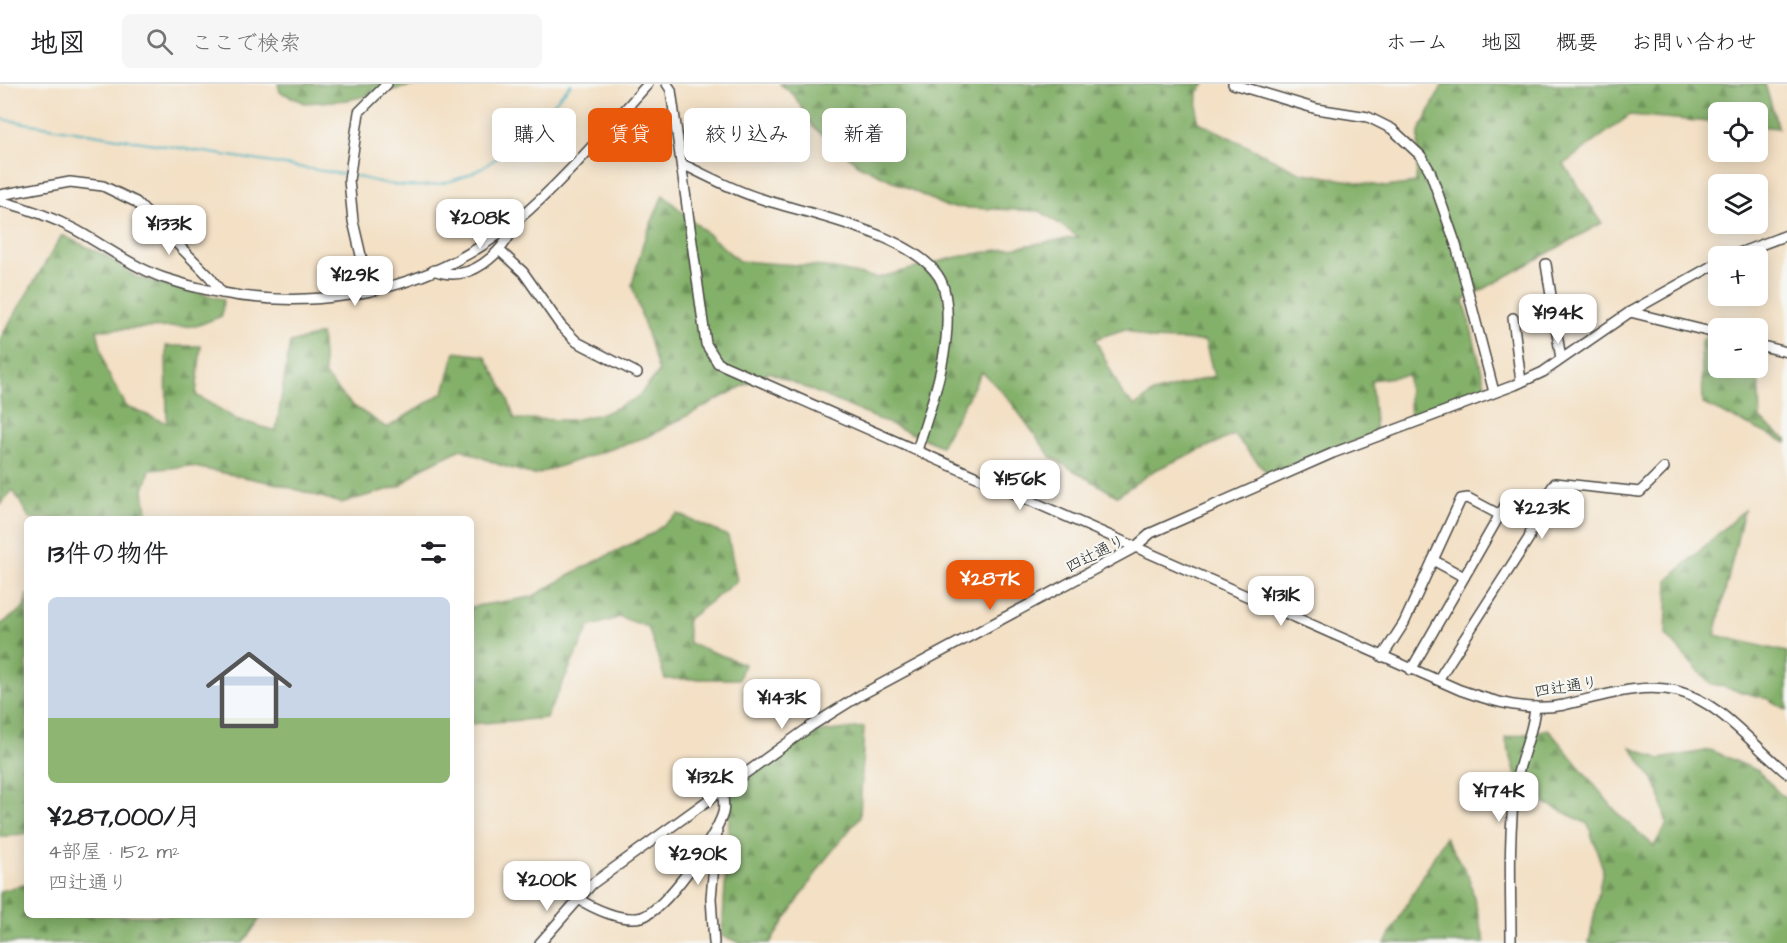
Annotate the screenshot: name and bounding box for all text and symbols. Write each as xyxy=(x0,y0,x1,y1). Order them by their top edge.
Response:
search box xyxy=(122,14,542,68)
text: 地図 xyxy=(30,24,86,63)
icon: search xyxy=(143,25,176,58)
text: ここで検索 xyxy=(191,28,301,59)
text: ホーム xyxy=(1386,28,1448,57)
text: 地図 xyxy=(1481,28,1523,57)
text: 概要 xyxy=(1556,28,1598,57)
text: お問い合わせ xyxy=(1631,28,1757,57)
map controls xyxy=(1708,102,1768,378)
button: locate xyxy=(1708,102,1768,162)
chip: 購入 xyxy=(492,108,576,162)
chip: 賃貸 xyxy=(588,108,672,162)
chip: 絞り込み xyxy=(684,108,810,162)
chip: 新着 xyxy=(822,108,906,162)
button: layers xyxy=(1708,174,1768,234)
pin: ¥208K xyxy=(438,199,522,250)
text: ¥208K xyxy=(450,204,510,232)
pin: ¥133K xyxy=(127,205,211,256)
text: ¥133K xyxy=(146,210,192,238)
button: + xyxy=(1708,246,1768,306)
pin: ¥129K xyxy=(313,256,397,307)
text: ¥129K xyxy=(331,261,379,289)
pin: ¥194K xyxy=(1516,294,1600,345)
text: ¥194K xyxy=(1533,299,1583,327)
button: − xyxy=(1708,318,1768,378)
pin: ¥156K xyxy=(978,460,1062,511)
text: ¥156K xyxy=(994,465,1046,493)
pin: ¥223K xyxy=(1500,489,1584,540)
text: ¥223K xyxy=(1514,494,1570,522)
street label: 四辻通り xyxy=(1062,530,1129,578)
text: 13件の物件 xyxy=(48,536,169,572)
icon: filters xyxy=(417,536,450,569)
pin: ¥287K xyxy=(948,560,1032,611)
text: ¥287K xyxy=(960,565,1020,593)
pin: ¥131K xyxy=(1239,576,1323,627)
text: ¥131K xyxy=(1262,581,1300,609)
icon: home xyxy=(195,636,303,744)
street label: 四辻通り xyxy=(1533,671,1599,703)
pin: ¥143K xyxy=(740,679,824,730)
text: ¥143K xyxy=(757,684,807,712)
pin: ¥132K xyxy=(668,758,752,809)
text: ¥132K xyxy=(687,763,733,791)
pin: ¥174K xyxy=(1457,772,1541,823)
text: ¥174K xyxy=(1473,777,1525,805)
text: ¥287,000/月 xyxy=(48,799,201,835)
pin: ¥290K xyxy=(656,835,740,886)
text: 4部屋 · 152 m² xyxy=(48,838,180,866)
text: ¥290K xyxy=(669,840,727,868)
pin: ¥200K xyxy=(505,861,589,912)
text: ¥200K xyxy=(517,866,577,894)
text: 四辻通り xyxy=(48,869,128,897)

